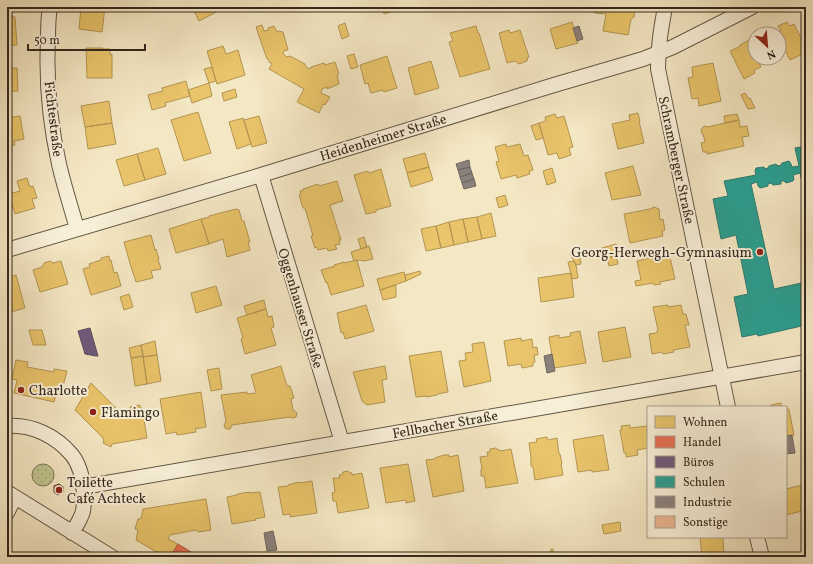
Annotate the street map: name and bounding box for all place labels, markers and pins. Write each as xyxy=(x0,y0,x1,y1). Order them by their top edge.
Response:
place label: Georg-Herwegh-Gymnasium xyxy=(571,244,752,263)
marker: Georg-Herwegh-Gymnasium xyxy=(755,247,765,257)
place label: Charlotte xyxy=(29,382,88,401)
marker: Charlotte xyxy=(16,385,26,395)
place label: Flamingo xyxy=(101,404,160,423)
marker: Flamingo xyxy=(88,407,98,417)
place label: Toilette Café Achteck xyxy=(67,474,146,509)
marker: Toilette Café Achteck xyxy=(54,485,64,495)

